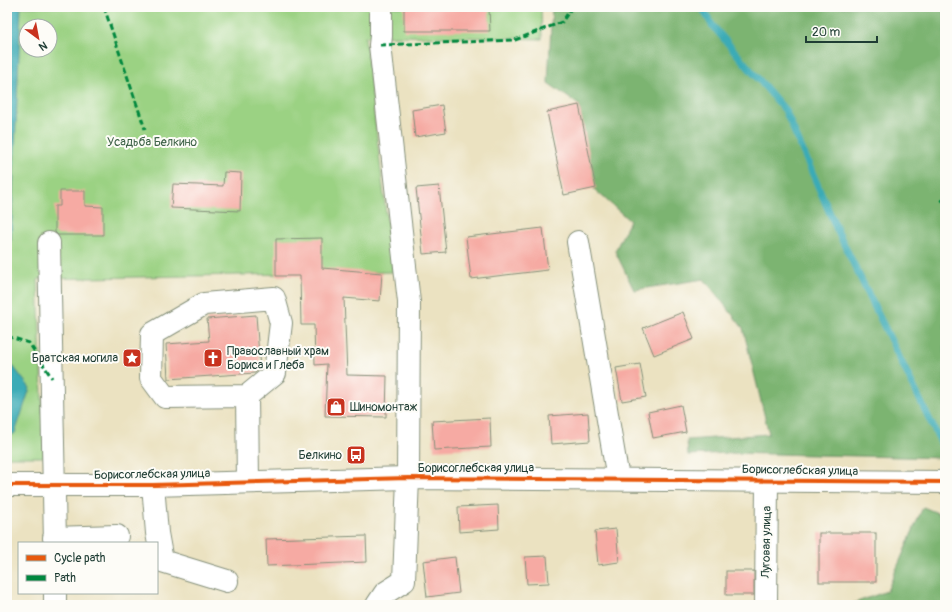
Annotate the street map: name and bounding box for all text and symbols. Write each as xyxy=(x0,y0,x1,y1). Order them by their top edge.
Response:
north arrow xyxy=(18,18,58,58)
scale bar xyxy=(806,18,877,44)
text: 20 m xyxy=(812,25,841,40)
text: N xyxy=(36,39,50,54)
park label: Усадьба Белкино xyxy=(107,135,198,150)
place label: Православный храм Бориса и Глеба xyxy=(227,344,329,373)
place icon: Братская могила xyxy=(121,347,143,369)
church icon: Православный храм Бориса и Глеба xyxy=(202,347,224,369)
place label: Братская могила xyxy=(32,351,118,366)
shop icon: Шиномонтаж xyxy=(325,396,347,418)
place label: Шиномонтаж xyxy=(350,400,418,415)
bus stop icon: Белкино xyxy=(345,444,367,466)
place label: Белкино xyxy=(299,448,343,463)
street label: Борисоглебская улица xyxy=(418,461,535,476)
street label: Борисоглебская улица xyxy=(742,462,859,479)
street label: Борисоглебская улица xyxy=(94,466,211,483)
street label: Луговая улица xyxy=(758,505,775,579)
legend xyxy=(18,542,158,594)
text: Cycle path xyxy=(54,551,106,566)
text: Path xyxy=(54,571,76,586)

